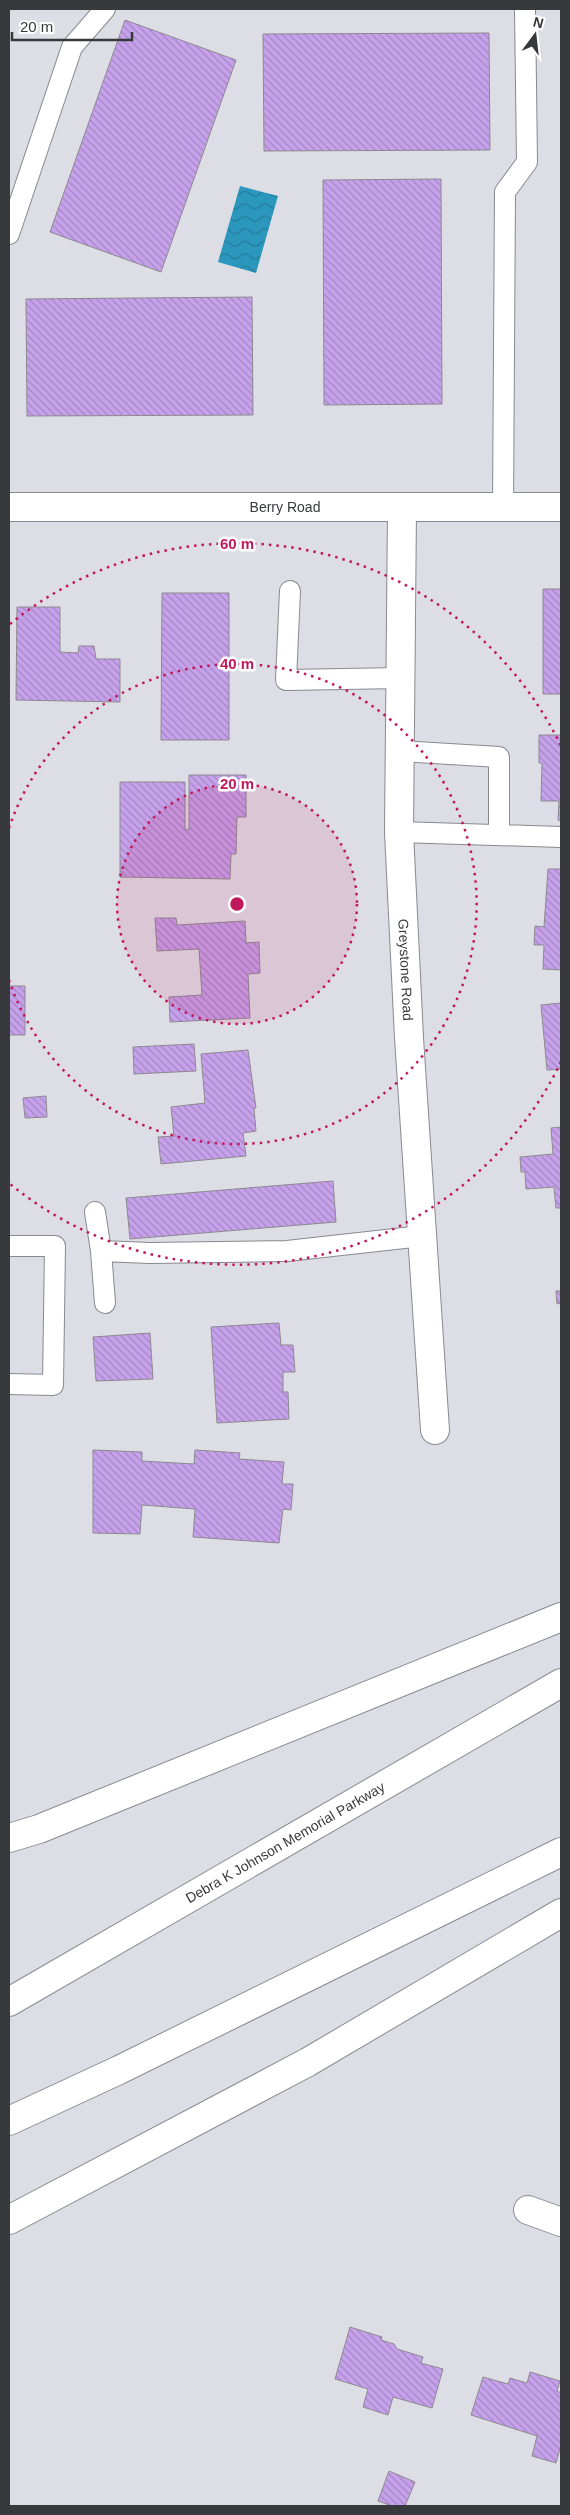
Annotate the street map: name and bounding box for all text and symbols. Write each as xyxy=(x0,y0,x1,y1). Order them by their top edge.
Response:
scale bar xyxy=(12,10,132,42)
north arrow xyxy=(510,10,560,60)
text: N xyxy=(531,13,545,31)
text: 20 m xyxy=(20,18,53,35)
street label: Berry Road xyxy=(250,499,320,515)
text: 60 m xyxy=(220,535,254,552)
text: 40 m xyxy=(220,655,254,672)
text: 20 m xyxy=(220,775,254,792)
centre of rings xyxy=(228,895,246,913)
street label: Greystone Road xyxy=(395,918,416,1021)
street label: Debra K Johnson Memorial Parkway xyxy=(183,1779,388,1906)

